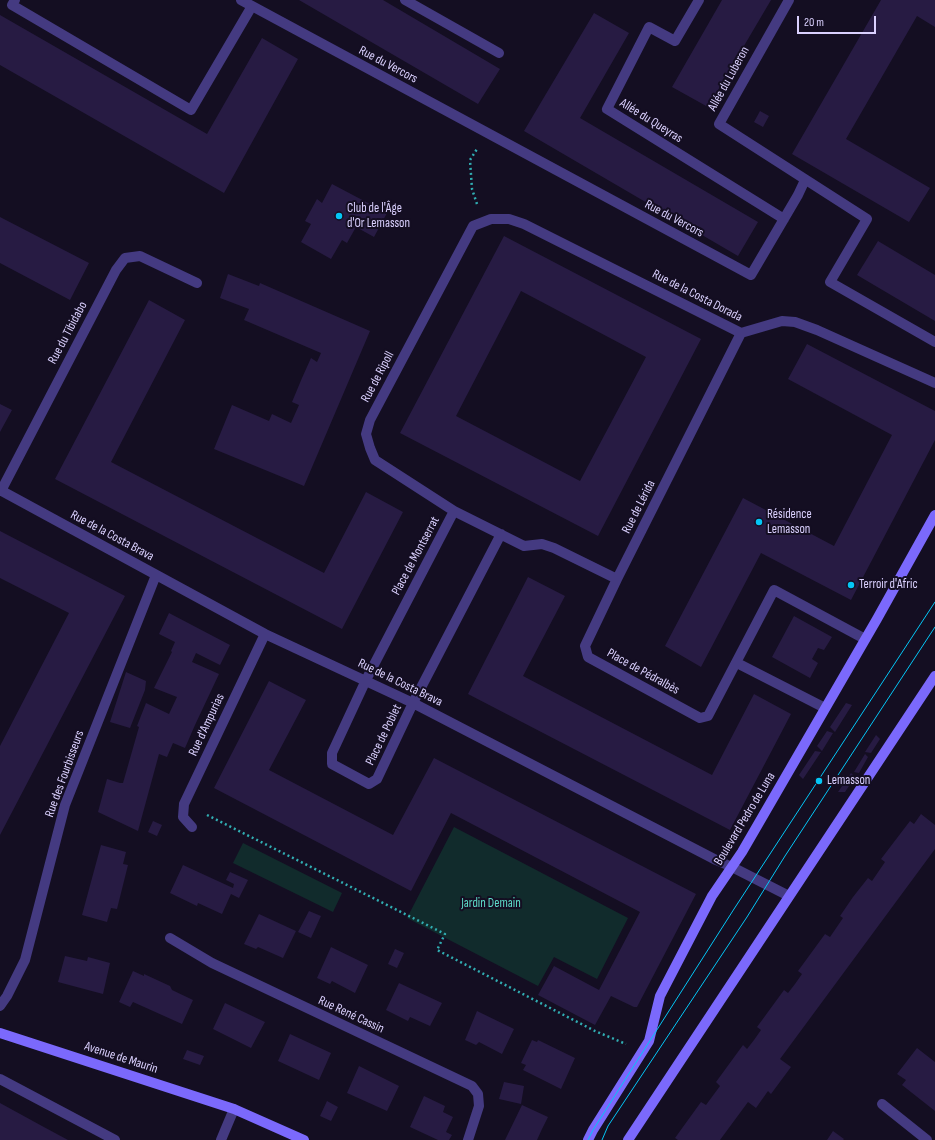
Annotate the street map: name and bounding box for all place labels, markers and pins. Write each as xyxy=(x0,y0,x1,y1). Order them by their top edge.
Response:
place label: Club de l'Âge d'Or Lemasson xyxy=(347,201,410,232)
marker: Club de l'Âge d'Or Lemasson xyxy=(334,211,344,221)
place label: Résidence Lemasson xyxy=(767,507,812,538)
marker: Résidence Lemasson xyxy=(754,517,764,527)
place label: Terroir d'Afric xyxy=(859,577,918,593)
marker: Terroir d'Afric xyxy=(846,580,856,590)
place label: Lemasson xyxy=(827,773,870,789)
marker: Lemasson xyxy=(814,776,824,786)

